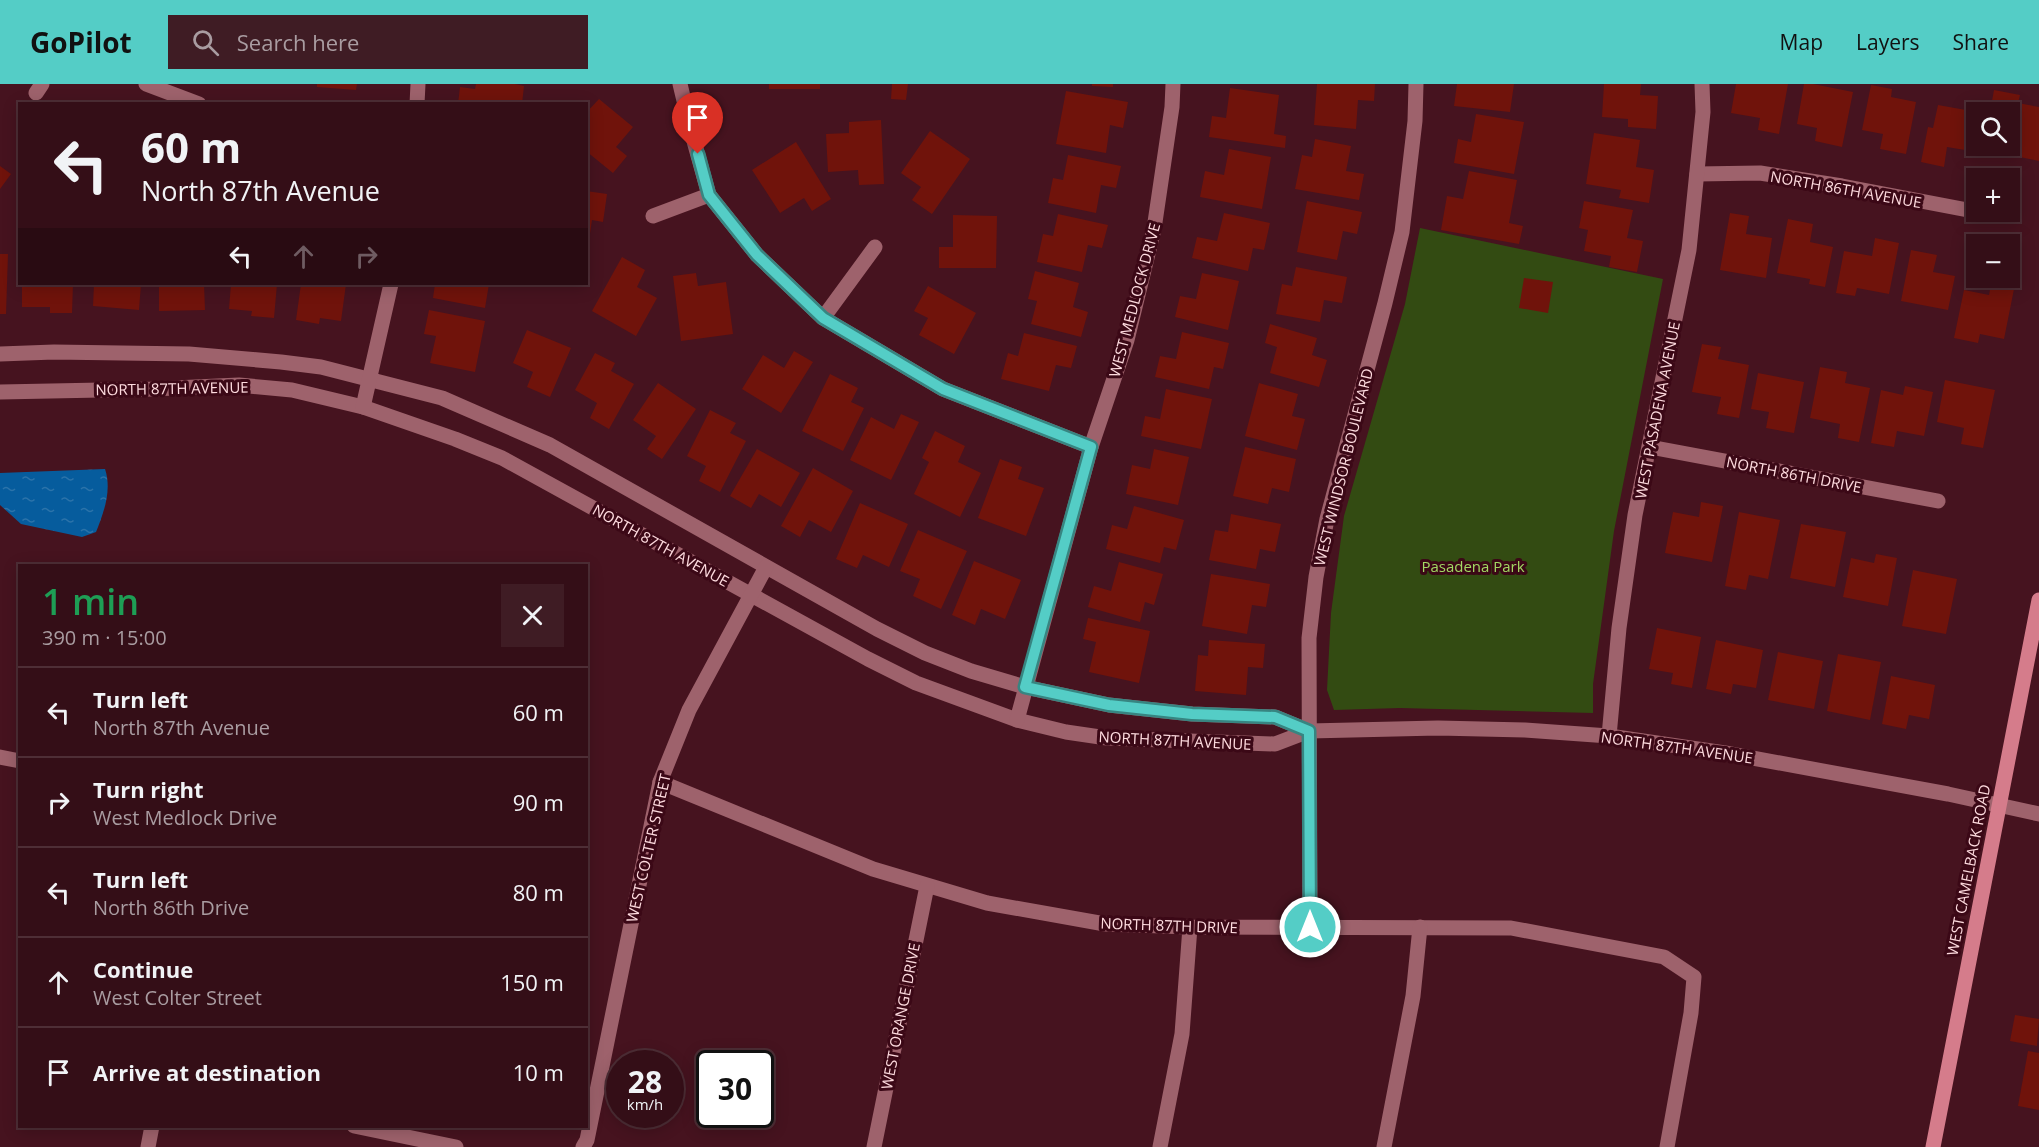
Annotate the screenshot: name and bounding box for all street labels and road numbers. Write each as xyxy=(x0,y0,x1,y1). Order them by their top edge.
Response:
street label: NORTH 86TH AVENUE xyxy=(1769,166,1923,212)
street label: WEST MEDLOCK DRIVE xyxy=(1104,221,1164,379)
street label: WEST PASADENA AVENUE xyxy=(1630,320,1684,500)
street label: WEST WINDSOR BOULEVARD xyxy=(1309,366,1377,568)
street label: NORTH 87TH AVENUE xyxy=(95,377,249,399)
street label: NORTH 86TH DRIVE xyxy=(1725,451,1863,497)
street label: NORTH 87TH AVENUE xyxy=(589,499,733,591)
street label: NORTH 87TH AVENUE xyxy=(1098,726,1252,754)
street label: NORTH 87TH AVENUE xyxy=(1600,726,1754,768)
street label: WEST COLTER STREET xyxy=(621,771,675,924)
street label: WEST CAMELBACK ROAD xyxy=(1942,783,1994,957)
street label: NORTH 87TH DRIVE xyxy=(1100,913,1238,937)
street label: WEST ORANGE DRIVE xyxy=(876,941,924,1091)

